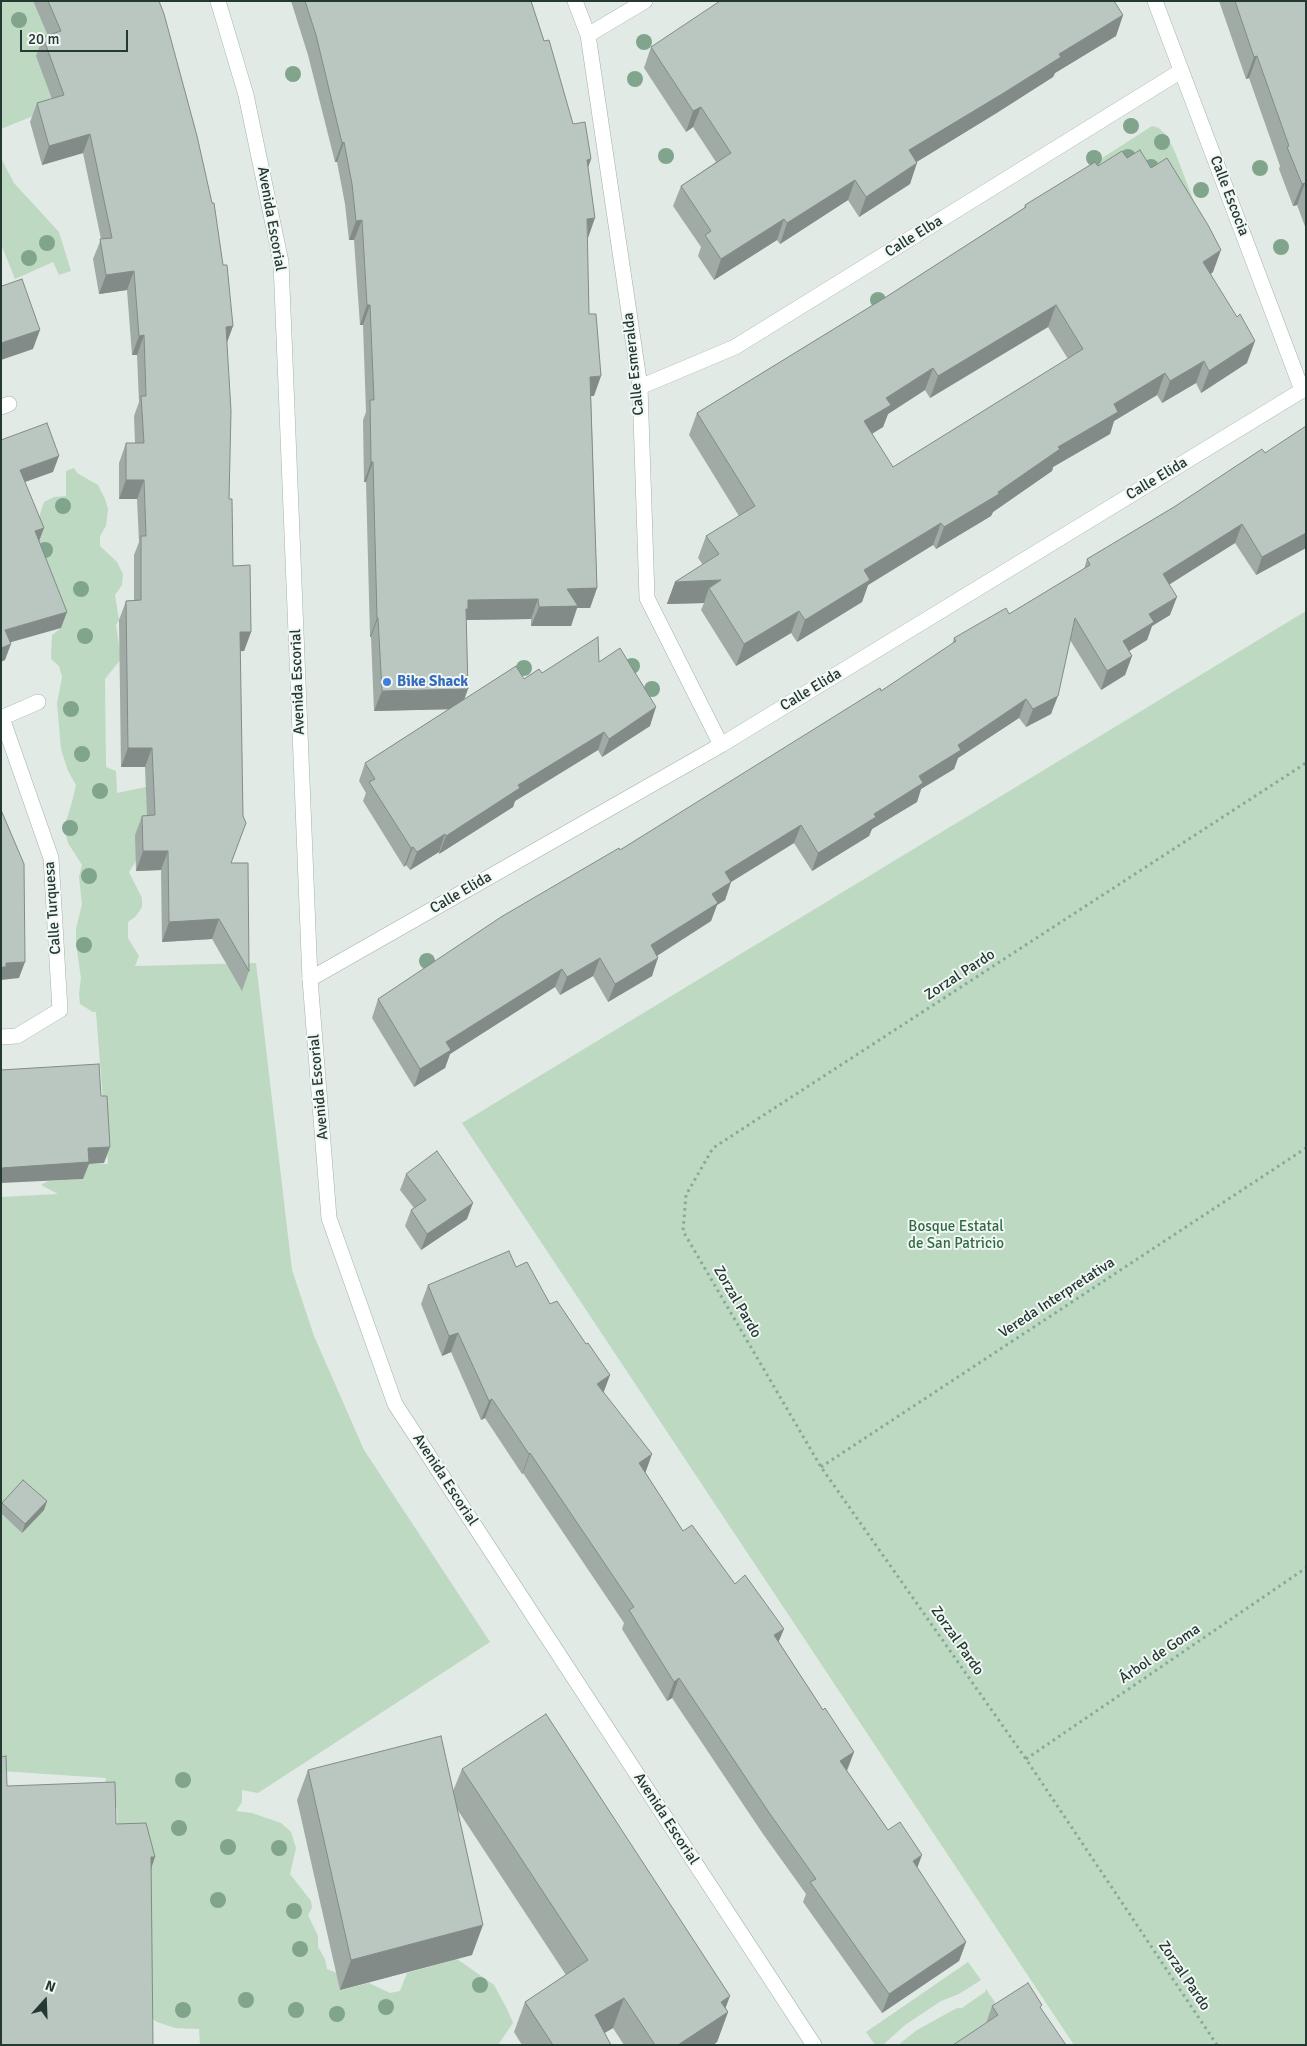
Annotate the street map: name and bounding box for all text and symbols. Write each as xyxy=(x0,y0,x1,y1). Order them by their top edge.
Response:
scale bar xyxy=(22,20,130,52)
text: 20 m xyxy=(28,30,59,48)
street label: Calle Escocia xyxy=(1205,153,1253,239)
street label: Avenida Escorial xyxy=(253,165,289,273)
street label: Calle Elba xyxy=(882,212,946,262)
street label: Calle Esmeralda xyxy=(620,312,648,416)
street label: Calle Elida xyxy=(1123,454,1191,504)
street label: Avenida Escorial xyxy=(287,629,309,735)
street label: Calle Elida xyxy=(777,665,845,715)
place label: Bike Shack xyxy=(397,673,468,691)
marker: Bike Shack xyxy=(381,676,393,688)
street label: Calle Turquesa xyxy=(41,861,65,955)
street label: Calle Elida xyxy=(427,868,495,918)
street label: Zorzal Pardo xyxy=(921,946,999,1004)
street label: Avenida Escorial xyxy=(305,1033,333,1141)
park label: Bosque Estatal de San Patricio xyxy=(908,1218,1004,1253)
street label: Vereda Interpretativa xyxy=(996,1254,1118,1342)
street label: Zorzal Pardo xyxy=(709,1263,765,1341)
street label: Avenida Escorial xyxy=(409,1431,481,1529)
street label: Zorzal Pardo xyxy=(927,1603,987,1679)
street label: Árbol de Goma xyxy=(1116,1620,1204,1688)
street label: Avenida Escorial xyxy=(630,1770,702,1868)
street label: Zorzal Pardo xyxy=(1154,1938,1214,2014)
north arrow xyxy=(20,1976,70,2026)
text: N xyxy=(43,1977,58,1996)

